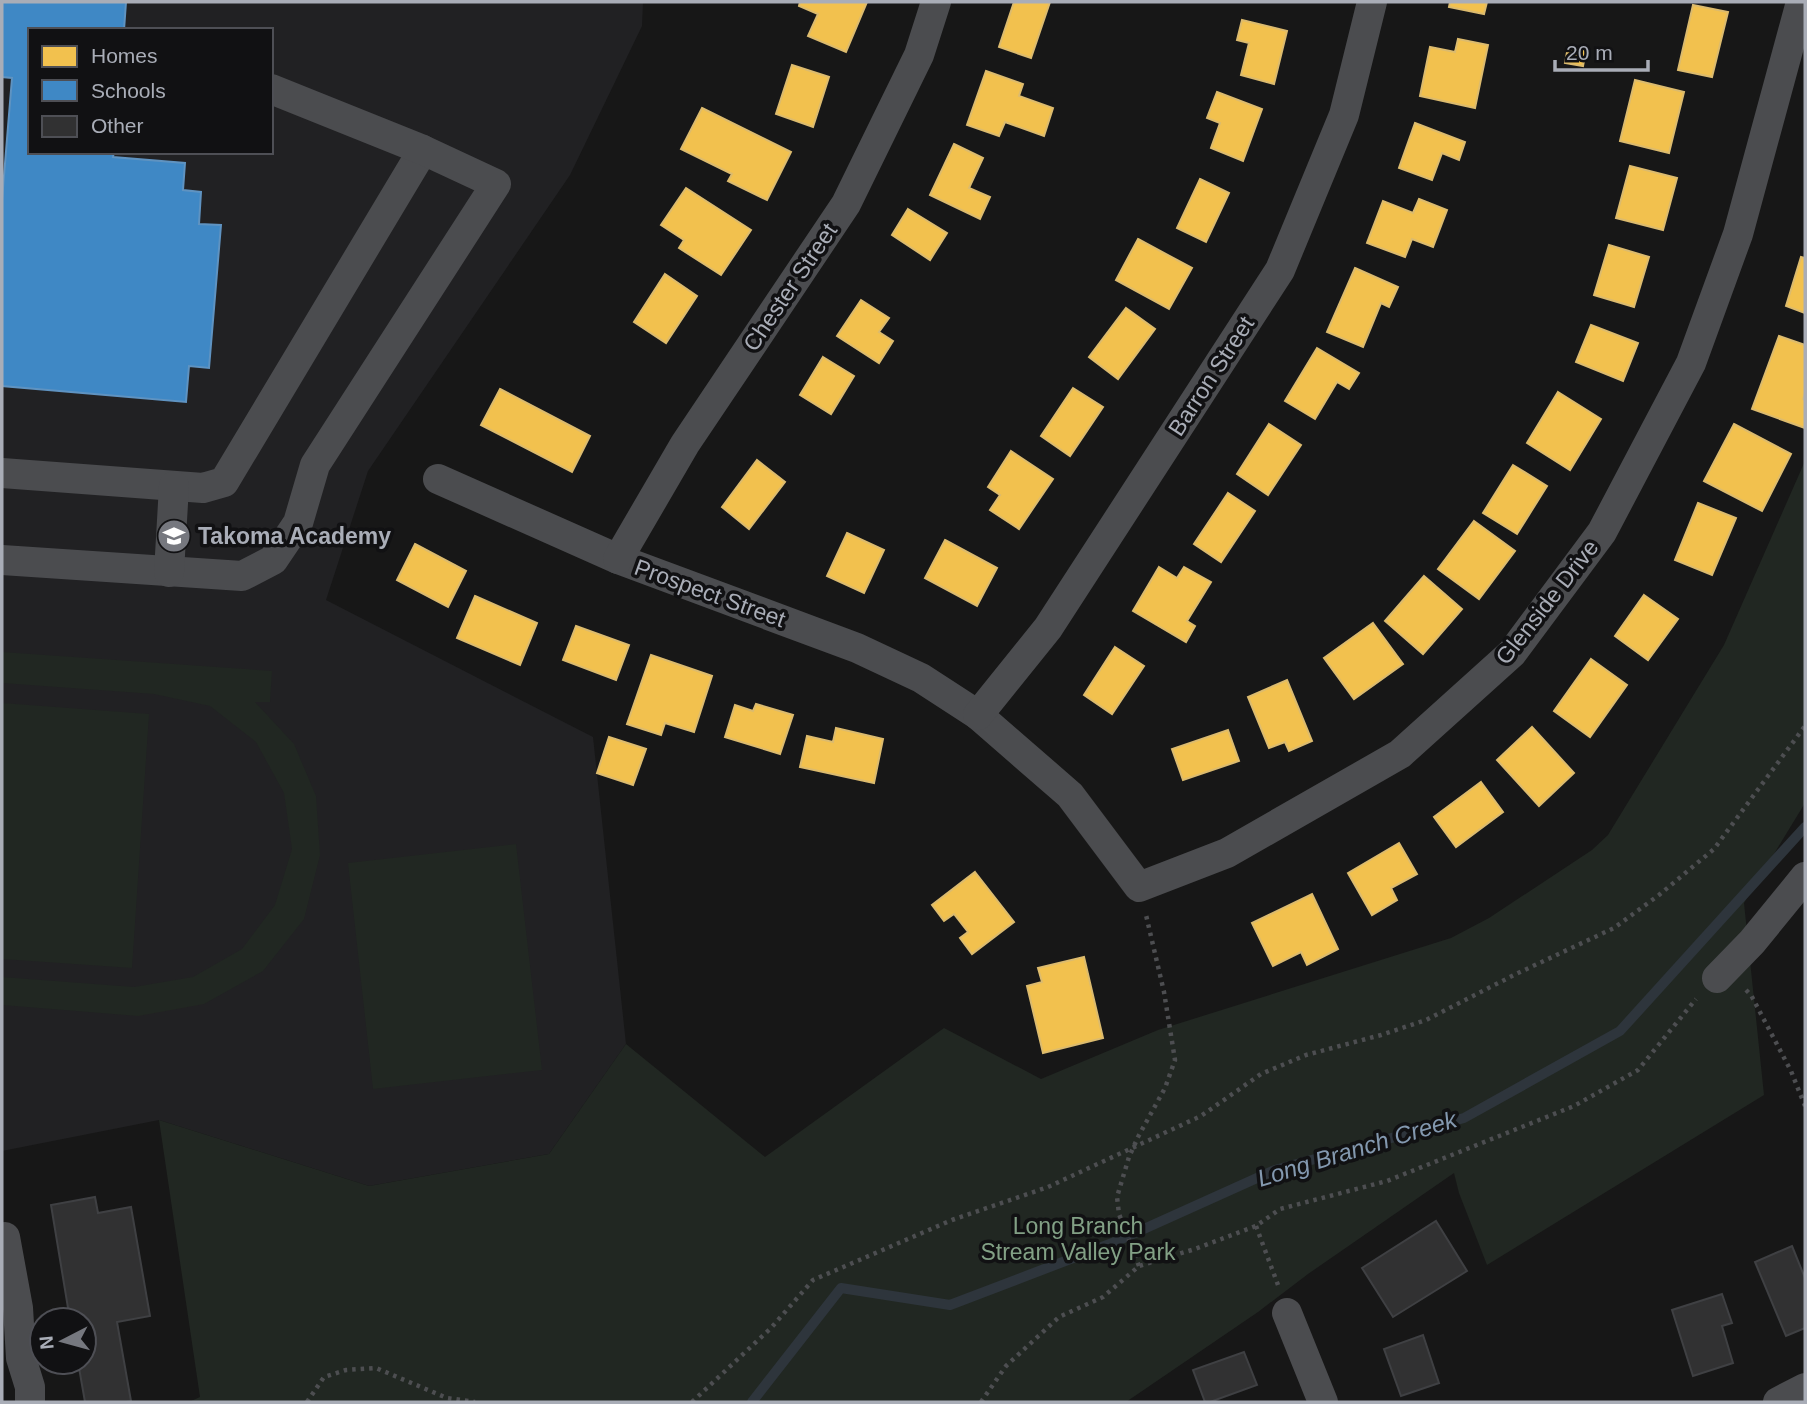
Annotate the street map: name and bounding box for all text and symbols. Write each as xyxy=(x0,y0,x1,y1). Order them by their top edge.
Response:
legend xyxy=(28,28,273,154)
scale bar xyxy=(1555,28,1648,72)
text: 20 m xyxy=(1566,41,1613,64)
text: Homes xyxy=(91,44,158,67)
text: Schools xyxy=(91,79,166,102)
text: Other xyxy=(91,114,144,137)
street label: Chester Street xyxy=(738,218,843,356)
street label: Barron Street xyxy=(1163,311,1259,440)
school or university icon: Takoma Academy xyxy=(155,517,193,555)
place label: Takoma Academy xyxy=(198,523,391,549)
street label: Glenside Drive xyxy=(1490,535,1604,669)
street label: Prospect Street xyxy=(631,554,789,633)
water label: Long Branch Creek xyxy=(1254,1105,1462,1192)
park label: Long Branch Stream Valley Park xyxy=(980,1213,1176,1265)
north arrow xyxy=(28,1306,98,1376)
text: N xyxy=(35,1335,58,1351)

